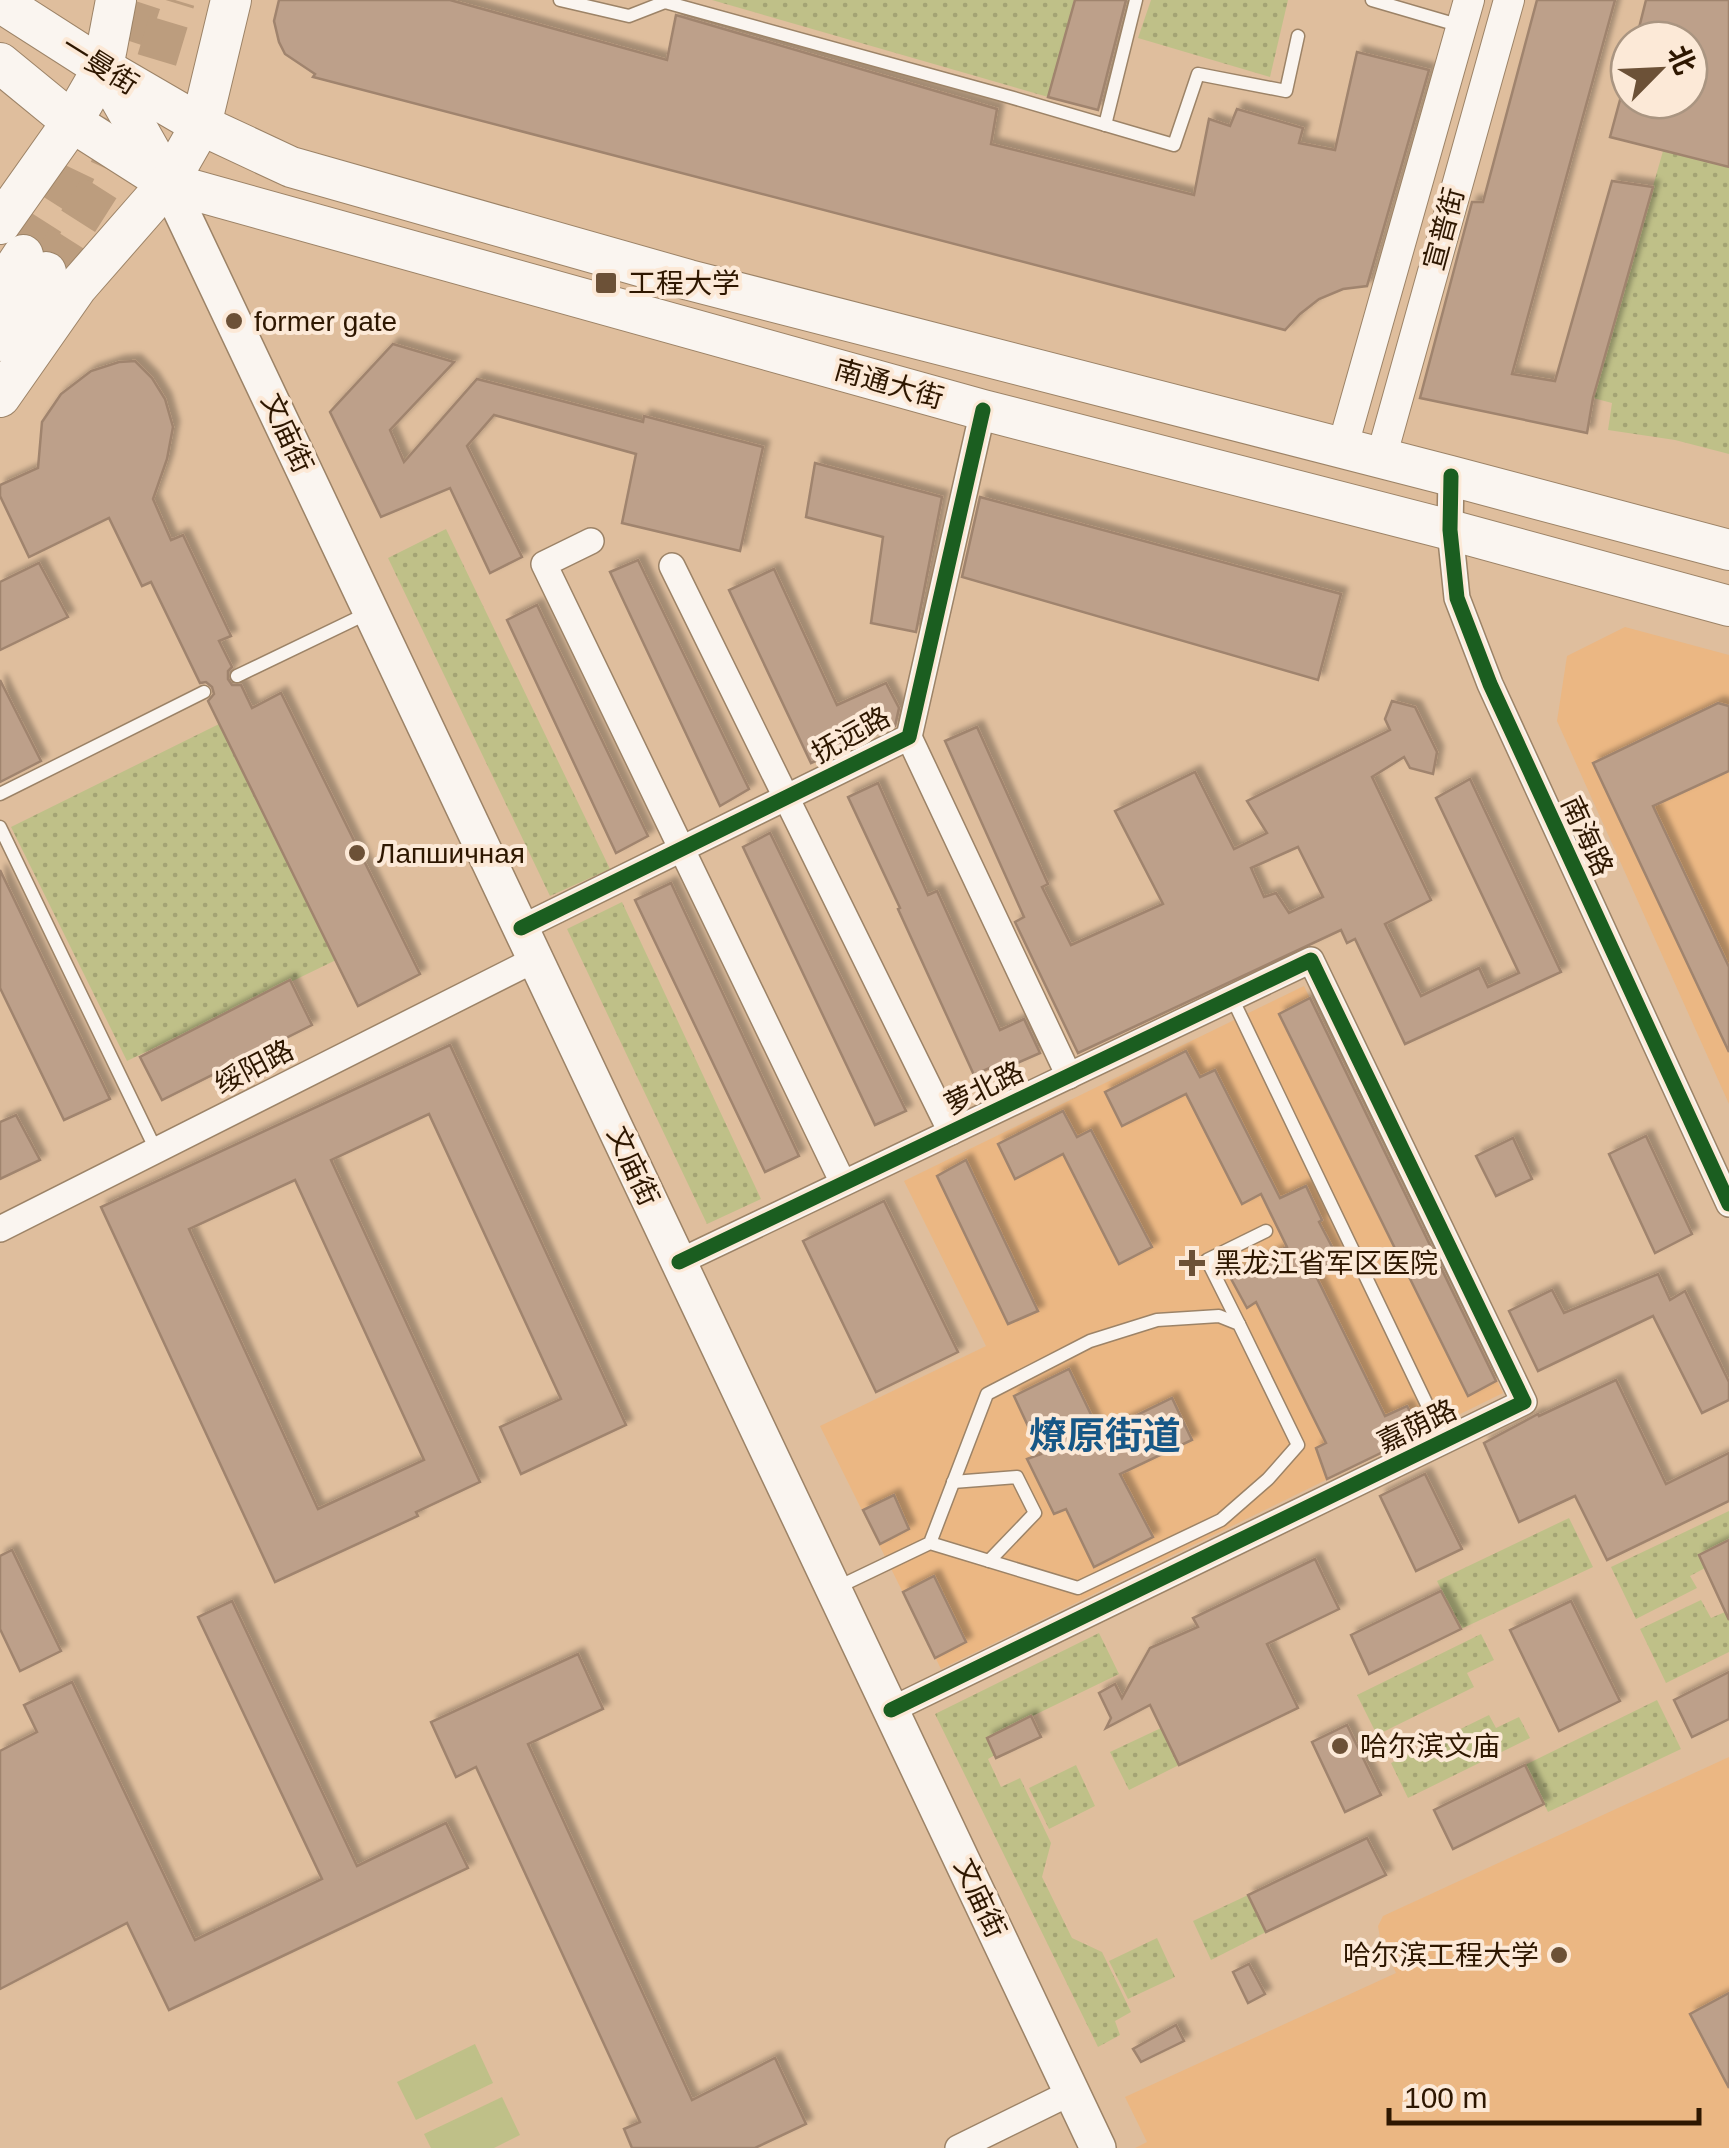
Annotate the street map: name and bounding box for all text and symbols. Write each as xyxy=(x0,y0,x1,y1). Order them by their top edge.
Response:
north arrow xyxy=(1609,20,1709,120)
street label: 一曼街 xyxy=(56,30,144,100)
text: 北 xyxy=(1662,41,1701,79)
street label: 宣普街 xyxy=(1418,184,1470,274)
place label: 工程大学 xyxy=(628,268,740,299)
marker: 工程大学 xyxy=(593,270,619,296)
place label: former gate xyxy=(254,306,397,337)
marker: former gate xyxy=(223,310,245,332)
street label: 南通大街 xyxy=(831,354,947,414)
street label: 文庙街 xyxy=(255,388,319,478)
street label: 抚远路 xyxy=(807,701,895,769)
street label: 南海路 xyxy=(1555,791,1619,881)
place label: Лапшичная xyxy=(377,838,525,869)
marker: Лапшичная xyxy=(346,842,368,864)
street label: 绥阳路 xyxy=(210,1034,298,1100)
street label: 萝北路 xyxy=(939,1056,1029,1120)
street label: 文庙街 xyxy=(601,1121,665,1211)
place label: 黑龙江省军区医院 xyxy=(1214,1248,1438,1279)
marker: 黑龙江省军区医院 xyxy=(1179,1250,1205,1276)
street label: 嘉荫路 xyxy=(1372,1394,1462,1458)
district label: 燎原街道 xyxy=(1029,1415,1181,1457)
place label: 哈尔滨文庙 xyxy=(1360,1731,1500,1762)
marker: 哈尔滨文庙 xyxy=(1329,1735,1351,1757)
street label: 文庙街 xyxy=(948,1853,1012,1943)
place label: 哈尔滨工程大学 xyxy=(1343,1940,1539,1971)
marker: 哈尔滨工程大学 xyxy=(1548,1944,1570,1966)
scale bar xyxy=(1389,2063,1699,2125)
text: 100 m xyxy=(1404,2081,1487,2114)

